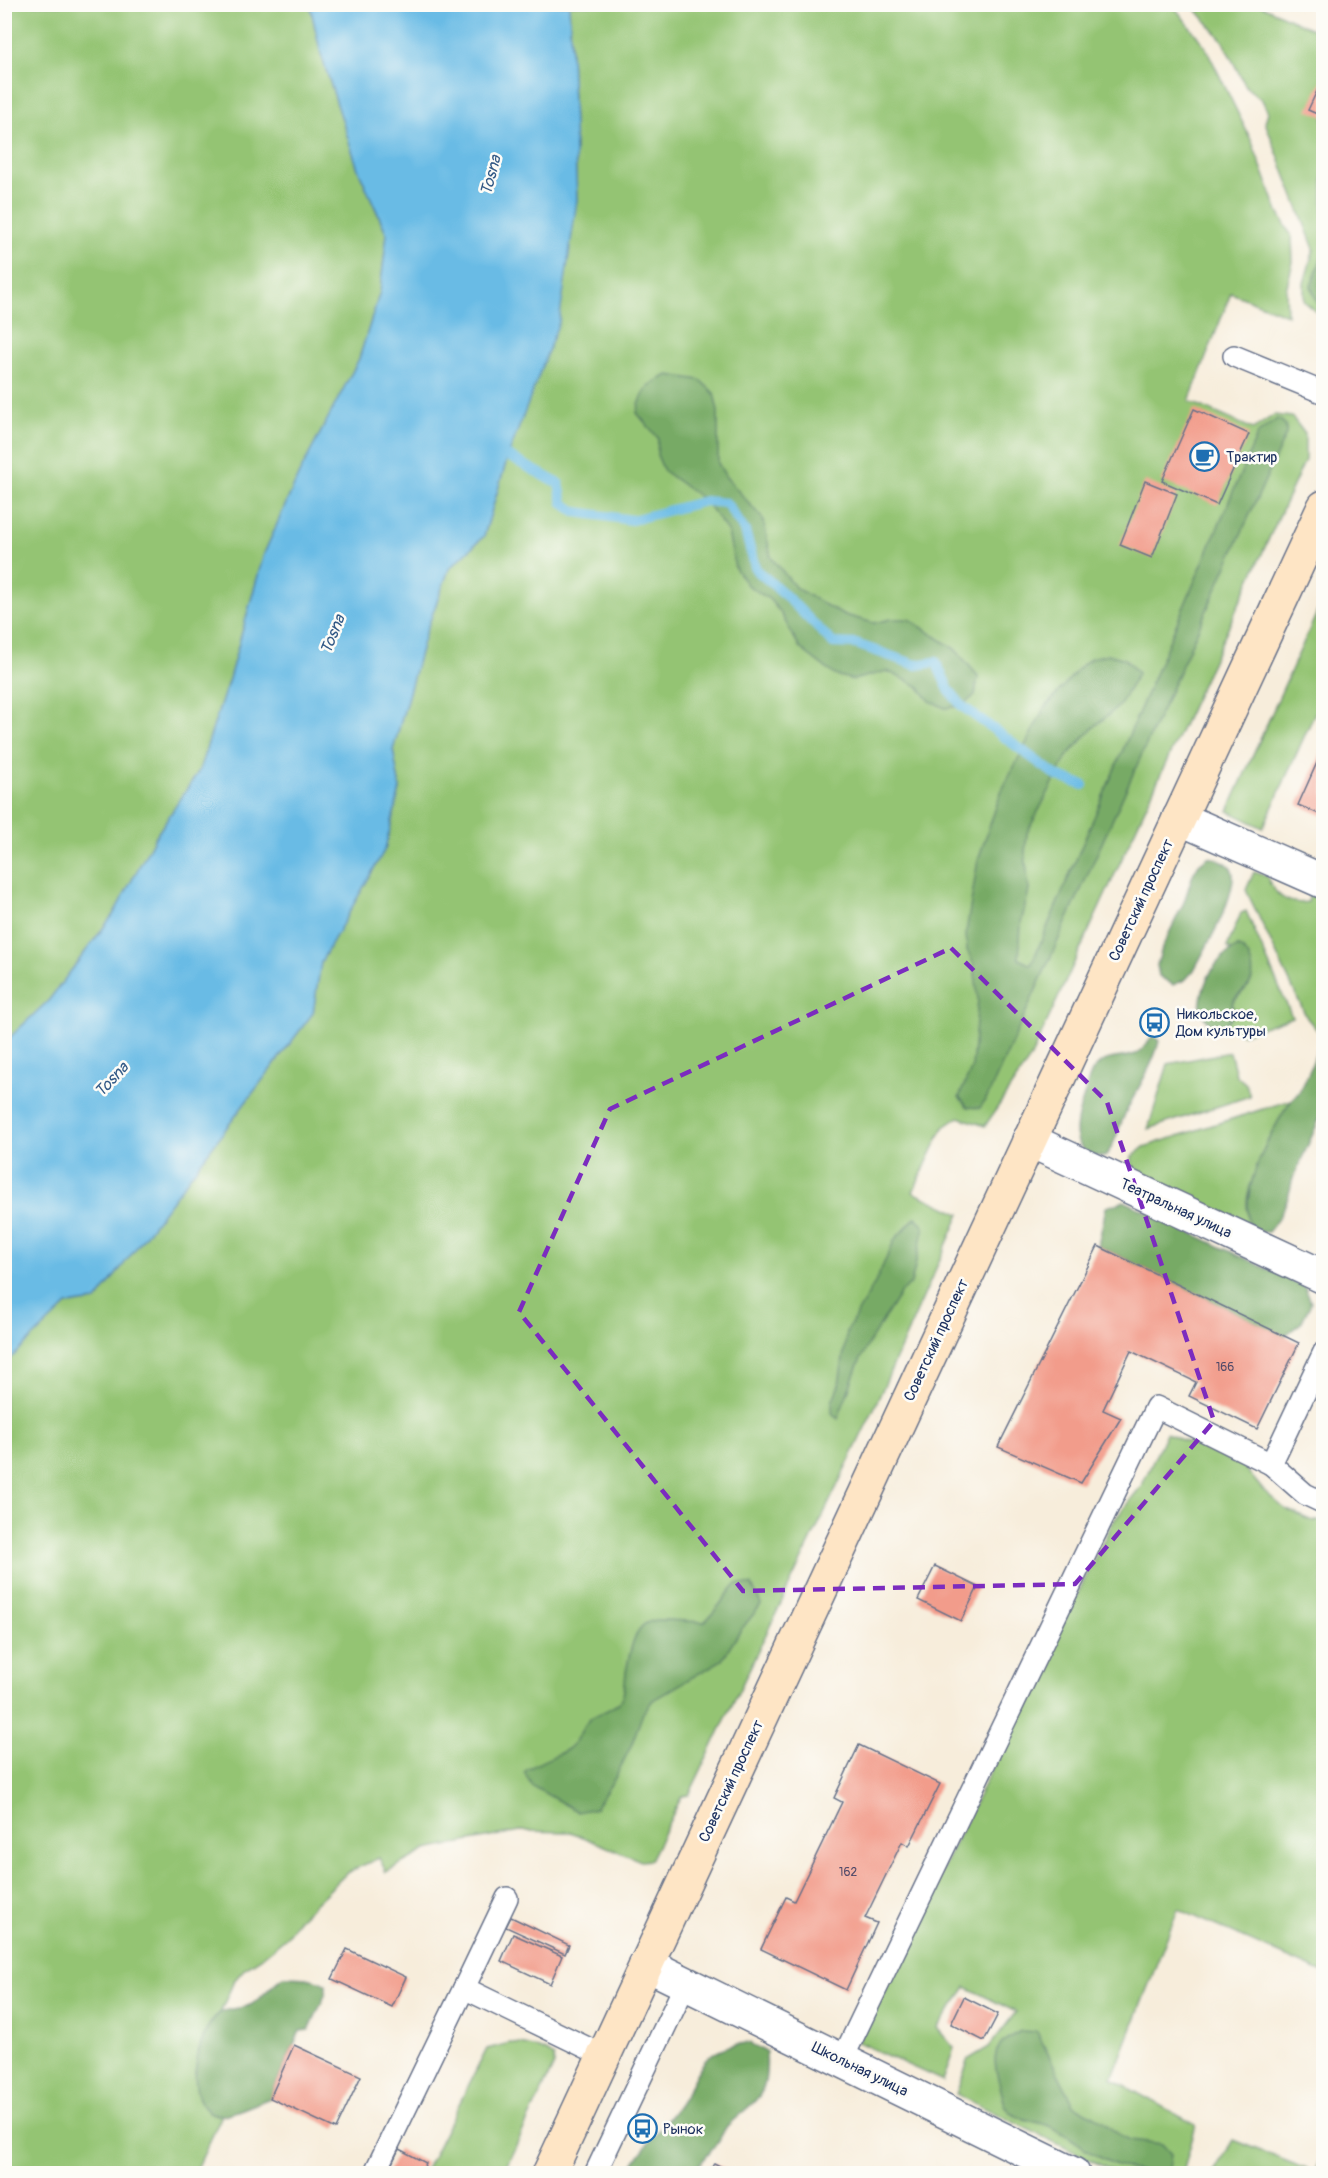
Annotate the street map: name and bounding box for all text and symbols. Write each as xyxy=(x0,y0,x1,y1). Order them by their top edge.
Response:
water label: Tosna xyxy=(476,152,506,197)
cafe icon: Трактир xyxy=(1189,441,1221,473)
place label: Трактир xyxy=(1226,448,1277,467)
water label: Tosna xyxy=(316,610,350,657)
street label: Советский проспект xyxy=(1105,836,1178,964)
place label: Никольское, Дом культуры xyxy=(1175,1005,1266,1041)
bus stop icon: Никольское, Дом культуры xyxy=(1139,1007,1171,1039)
water label: Tosna xyxy=(91,1057,134,1101)
street label: Театральная улица xyxy=(1117,1174,1235,1243)
street label: Советский проспект xyxy=(900,1276,973,1404)
house number: 166 xyxy=(1216,1360,1234,1375)
street label: Советский проспект xyxy=(695,1717,768,1845)
house number: 162 xyxy=(839,1865,857,1880)
street label: Школьная улица xyxy=(808,2038,911,2101)
bus stop icon: Рынок xyxy=(626,2113,658,2145)
place label: Рынок xyxy=(663,2120,704,2139)

